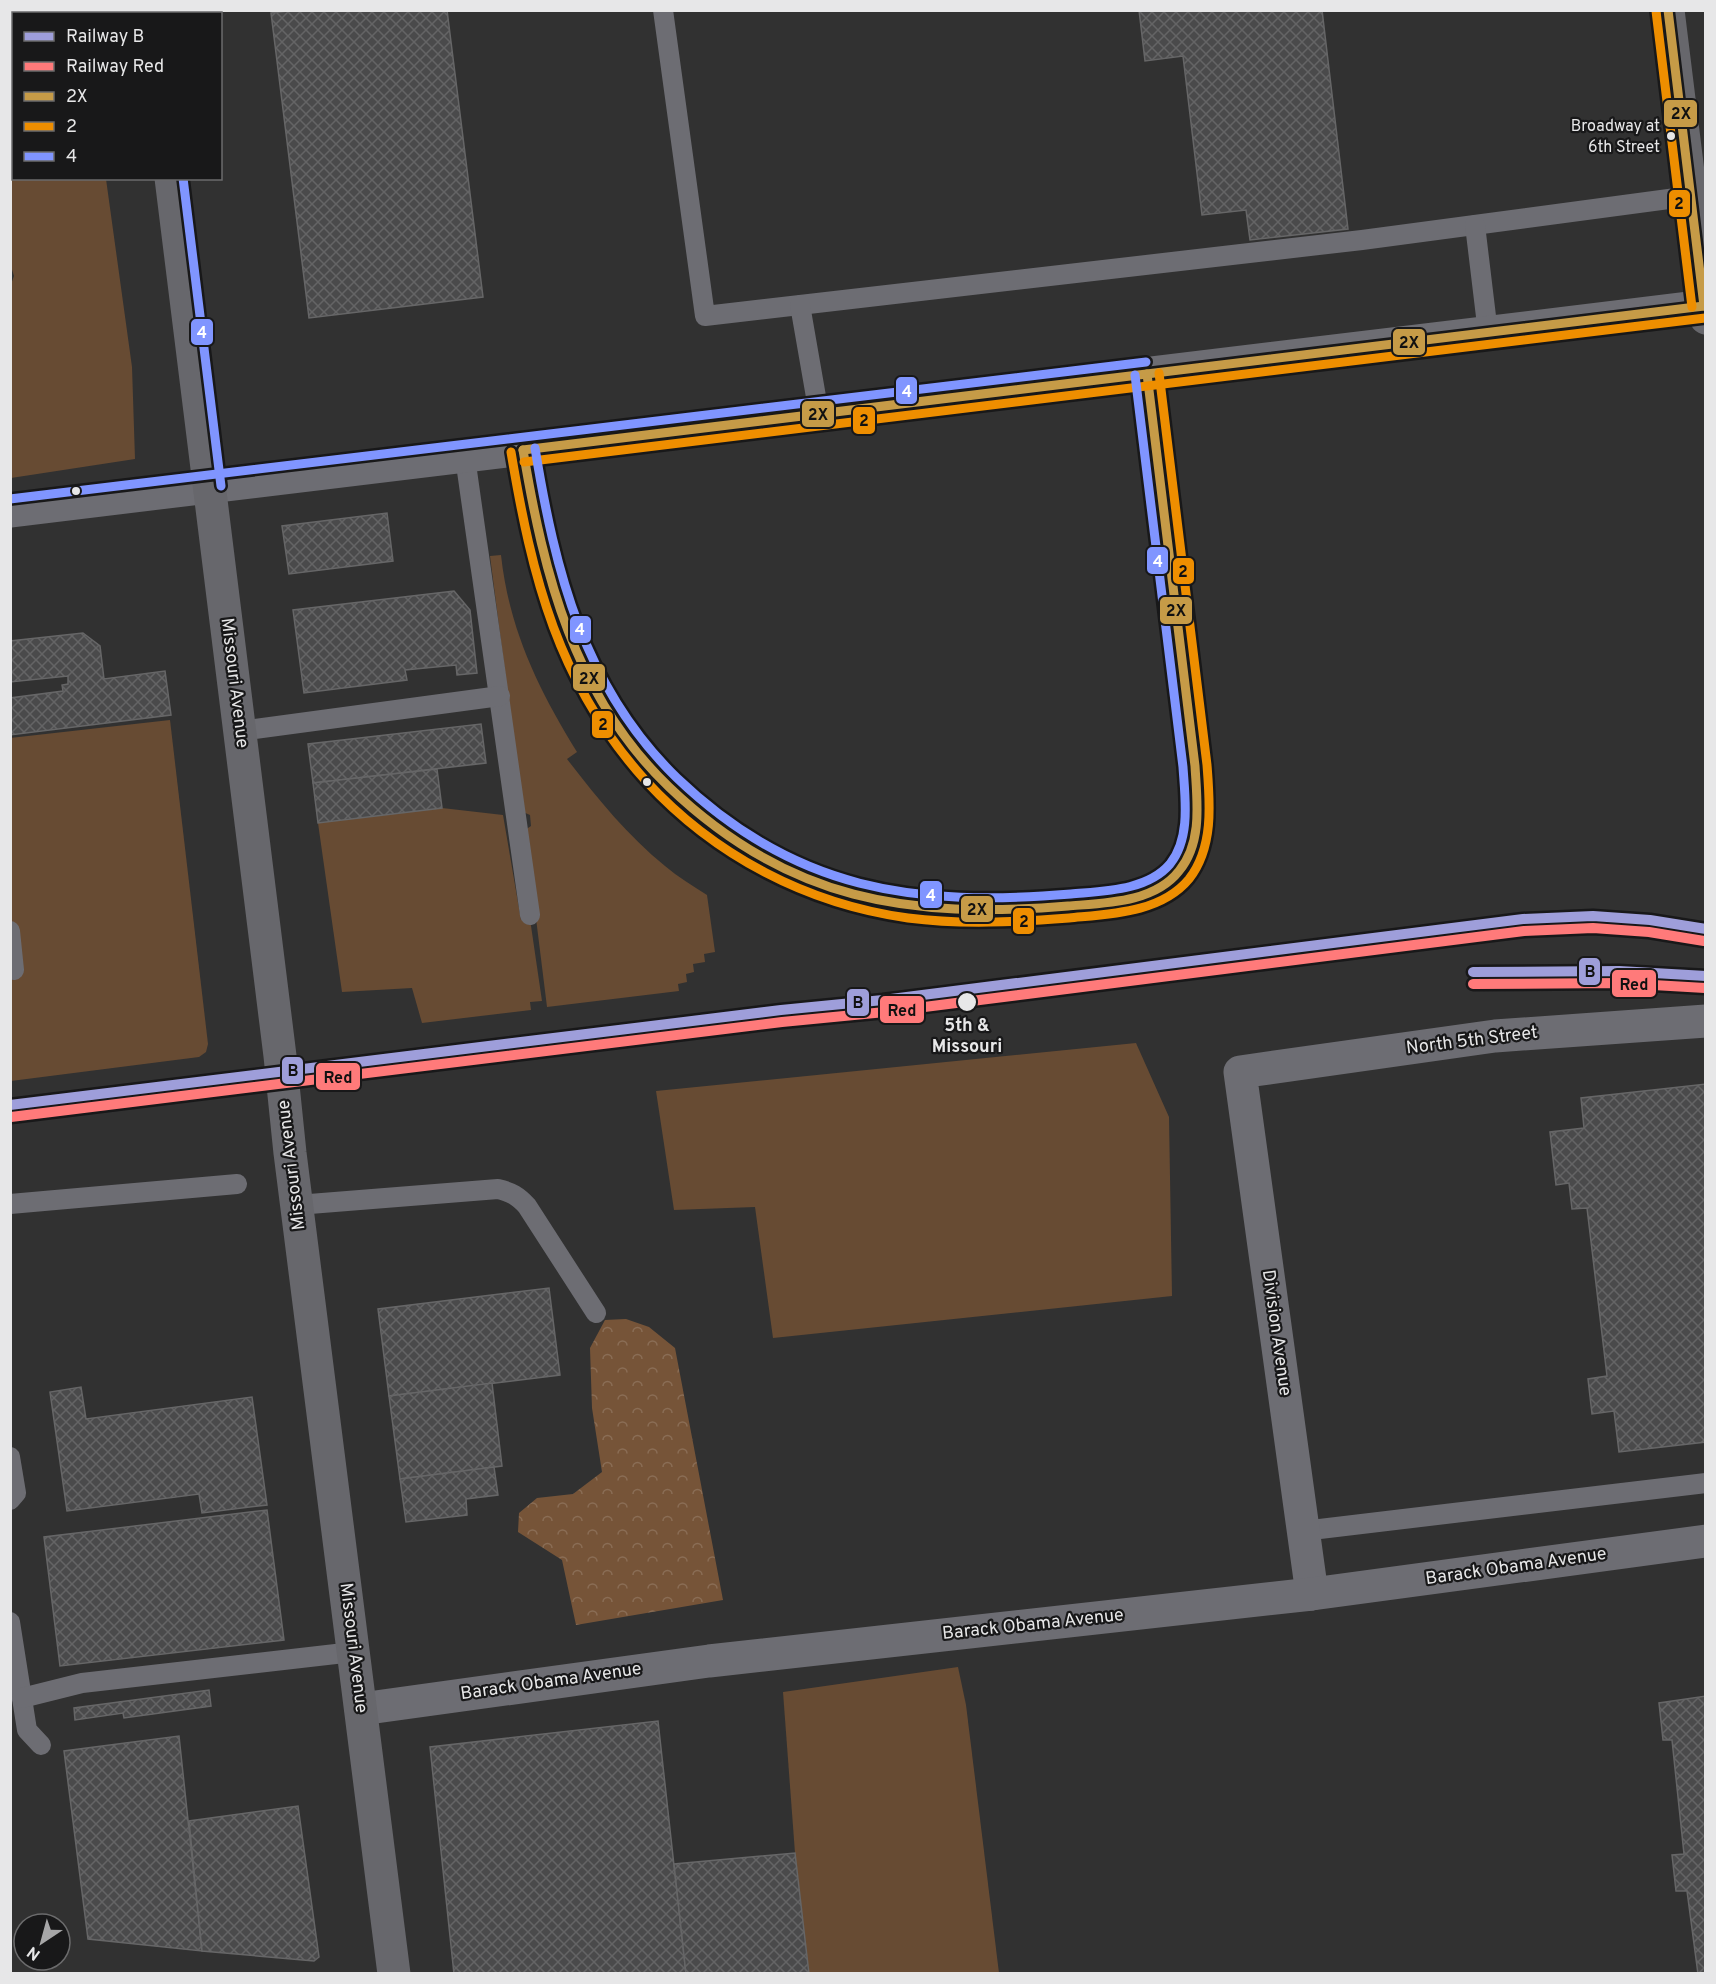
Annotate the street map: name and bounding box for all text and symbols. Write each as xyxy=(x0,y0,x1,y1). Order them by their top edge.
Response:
legend xyxy=(12,12,222,180)
text: Railway B xyxy=(66,26,144,49)
text: Railway Red xyxy=(66,56,164,79)
text: 2X xyxy=(66,86,88,109)
line badge: 2X xyxy=(1663,99,1698,128)
text: 2X xyxy=(1671,105,1691,125)
text: 2 xyxy=(66,116,77,139)
place label: Broadway at 6th Street xyxy=(1571,117,1660,158)
marker: Broadway at 6th Street xyxy=(1665,130,1677,142)
text: 4 xyxy=(66,146,77,169)
line badge: 2 xyxy=(1668,189,1691,218)
text: 2 xyxy=(1674,195,1684,215)
line badge: 4 xyxy=(190,318,214,346)
text: 4 xyxy=(197,324,207,344)
line badge: 2X xyxy=(1392,328,1426,356)
text: 2X xyxy=(1399,334,1419,354)
line badge: 4 xyxy=(895,376,918,405)
text: 4 xyxy=(902,383,912,403)
line badge: 2X xyxy=(801,400,835,428)
text: 2X xyxy=(808,406,828,426)
line badge: 2 xyxy=(852,406,876,435)
text: 2 xyxy=(859,412,869,432)
unlabelled marker xyxy=(70,485,82,497)
line badge: 4 xyxy=(1146,546,1169,575)
text: 4 xyxy=(1153,553,1163,573)
line badge: 2 xyxy=(1172,557,1195,585)
text: 2 xyxy=(1178,563,1188,583)
line badge: 2X xyxy=(1159,596,1193,625)
text: 2X xyxy=(1166,602,1186,622)
line badge: 4 xyxy=(569,615,592,644)
street label: Missouri Avenue xyxy=(215,616,253,750)
text: 4 xyxy=(575,621,585,641)
line badge: 2X xyxy=(572,663,606,692)
text: 2X xyxy=(579,670,599,690)
line badge: 2 xyxy=(591,710,614,739)
text: 2 xyxy=(598,716,608,736)
unlabelled marker xyxy=(641,776,653,788)
line badge: 4 xyxy=(919,880,943,909)
text: 4 xyxy=(926,887,936,907)
line badge: 2X xyxy=(960,895,994,923)
text: 2X xyxy=(967,901,987,921)
line badge: 2 xyxy=(1012,907,1035,935)
text: 2 xyxy=(1019,913,1029,933)
line badge: B xyxy=(1578,957,1601,986)
text: B xyxy=(1584,963,1596,983)
line badge: Red xyxy=(1611,969,1657,998)
text: Red xyxy=(1620,976,1648,996)
line badge: B xyxy=(846,988,870,1017)
marker: 5th & Missouri xyxy=(956,991,978,1013)
text: B xyxy=(852,994,864,1014)
line badge: Red xyxy=(879,995,925,1024)
text: Red xyxy=(888,1002,916,1022)
place label: 5th & Missouri xyxy=(932,1015,1002,1059)
street label: North 5th Street xyxy=(1405,1022,1539,1060)
line badge: B xyxy=(281,1056,304,1085)
text: B xyxy=(287,1062,299,1082)
line badge: Red xyxy=(315,1062,361,1091)
text: Red xyxy=(324,1069,352,1089)
street label: Missouri Avenue xyxy=(273,1098,311,1232)
street label: Division Avenue xyxy=(1256,1268,1296,1398)
street label: Barack Obama Avenue xyxy=(1424,1543,1608,1591)
street label: Missouri Avenue xyxy=(334,1581,372,1715)
street label: Barack Obama Avenue xyxy=(941,1604,1125,1646)
street label: Barack Obama Avenue xyxy=(459,1658,643,1706)
north arrow xyxy=(12,1912,72,1972)
text: N xyxy=(24,1941,45,1964)

